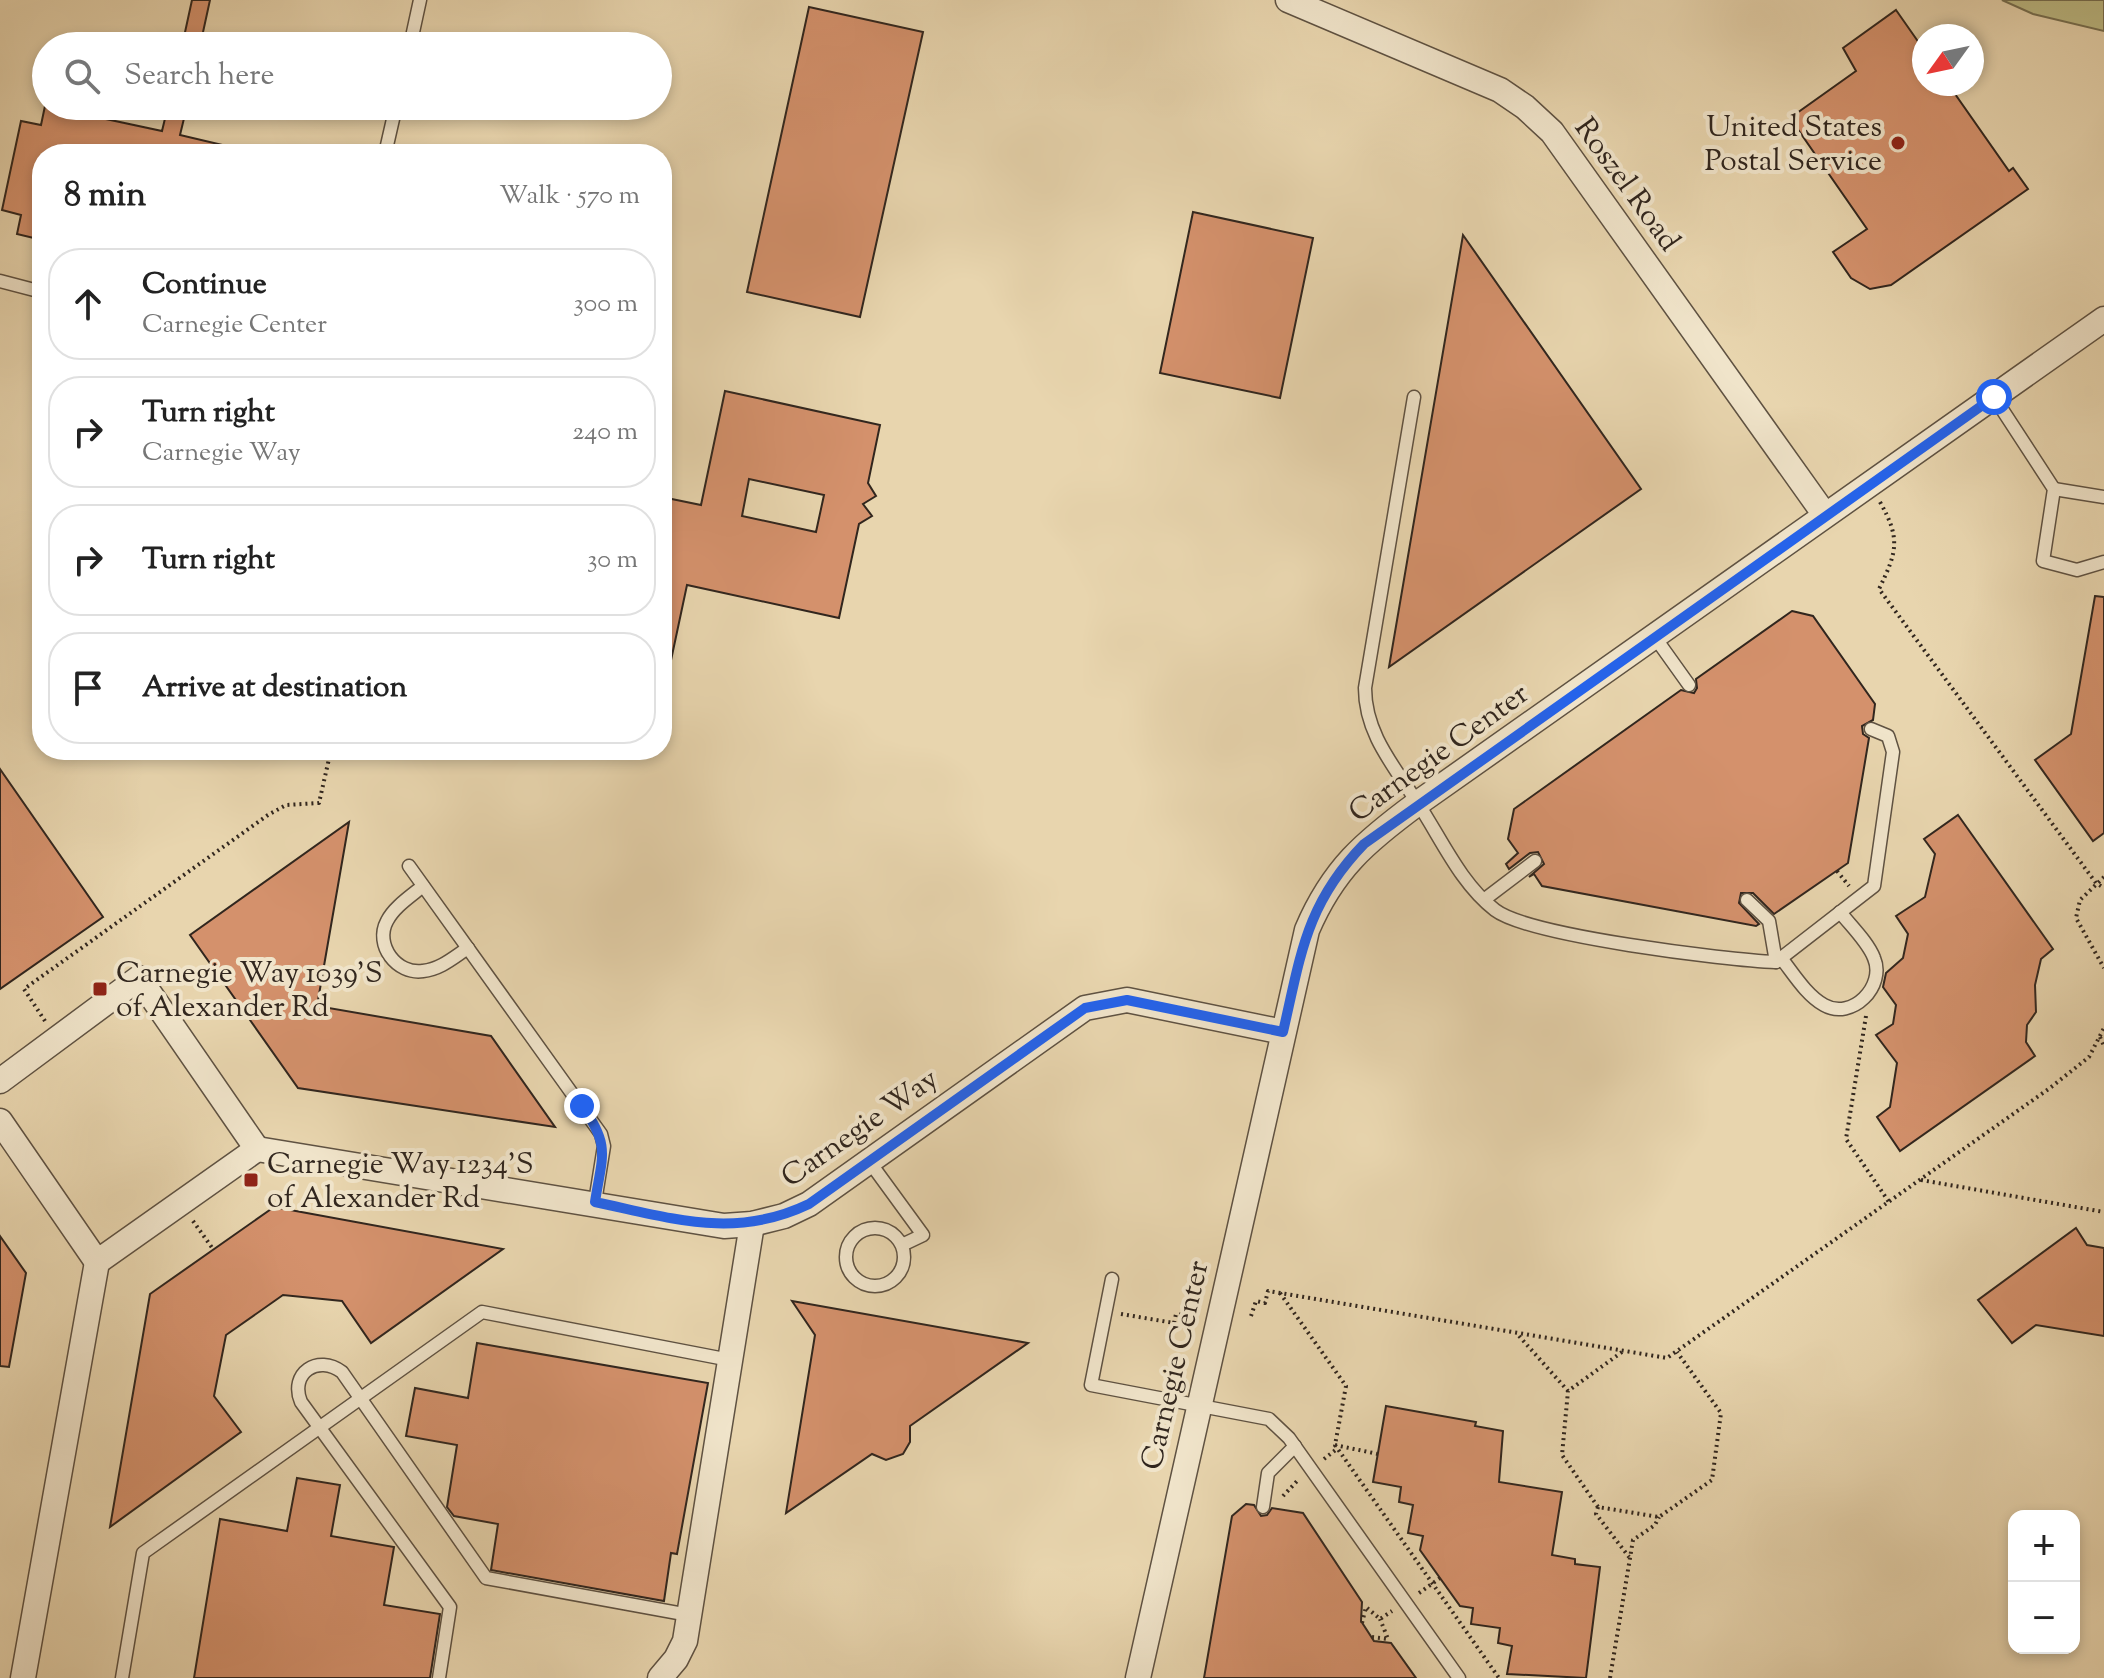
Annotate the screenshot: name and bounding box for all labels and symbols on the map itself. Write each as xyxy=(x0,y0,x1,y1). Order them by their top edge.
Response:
north arrow xyxy=(1912,24,1984,96)
place label: United States Postal Service xyxy=(1705,107,1882,184)
street label: Roszel Road xyxy=(1563,110,1689,261)
marker: United States Postal Service xyxy=(1889,134,1907,152)
route start xyxy=(1976,379,2012,415)
street label: Carnegie Center xyxy=(1340,674,1538,834)
place label: Carnegie Way 1039'S of Alexander Rd xyxy=(116,953,383,1030)
marker: Carnegie Way 1039'S of Alexander Rd xyxy=(91,980,109,998)
street label: Carnegie Way xyxy=(773,1059,948,1199)
route end xyxy=(564,1088,600,1124)
place label: Carnegie Way 1234'S of Alexander Rd xyxy=(267,1144,534,1221)
marker: Carnegie Way 1234'S of Alexander Rd xyxy=(242,1171,260,1189)
street label: Carnegie Center xyxy=(1131,1257,1221,1474)

